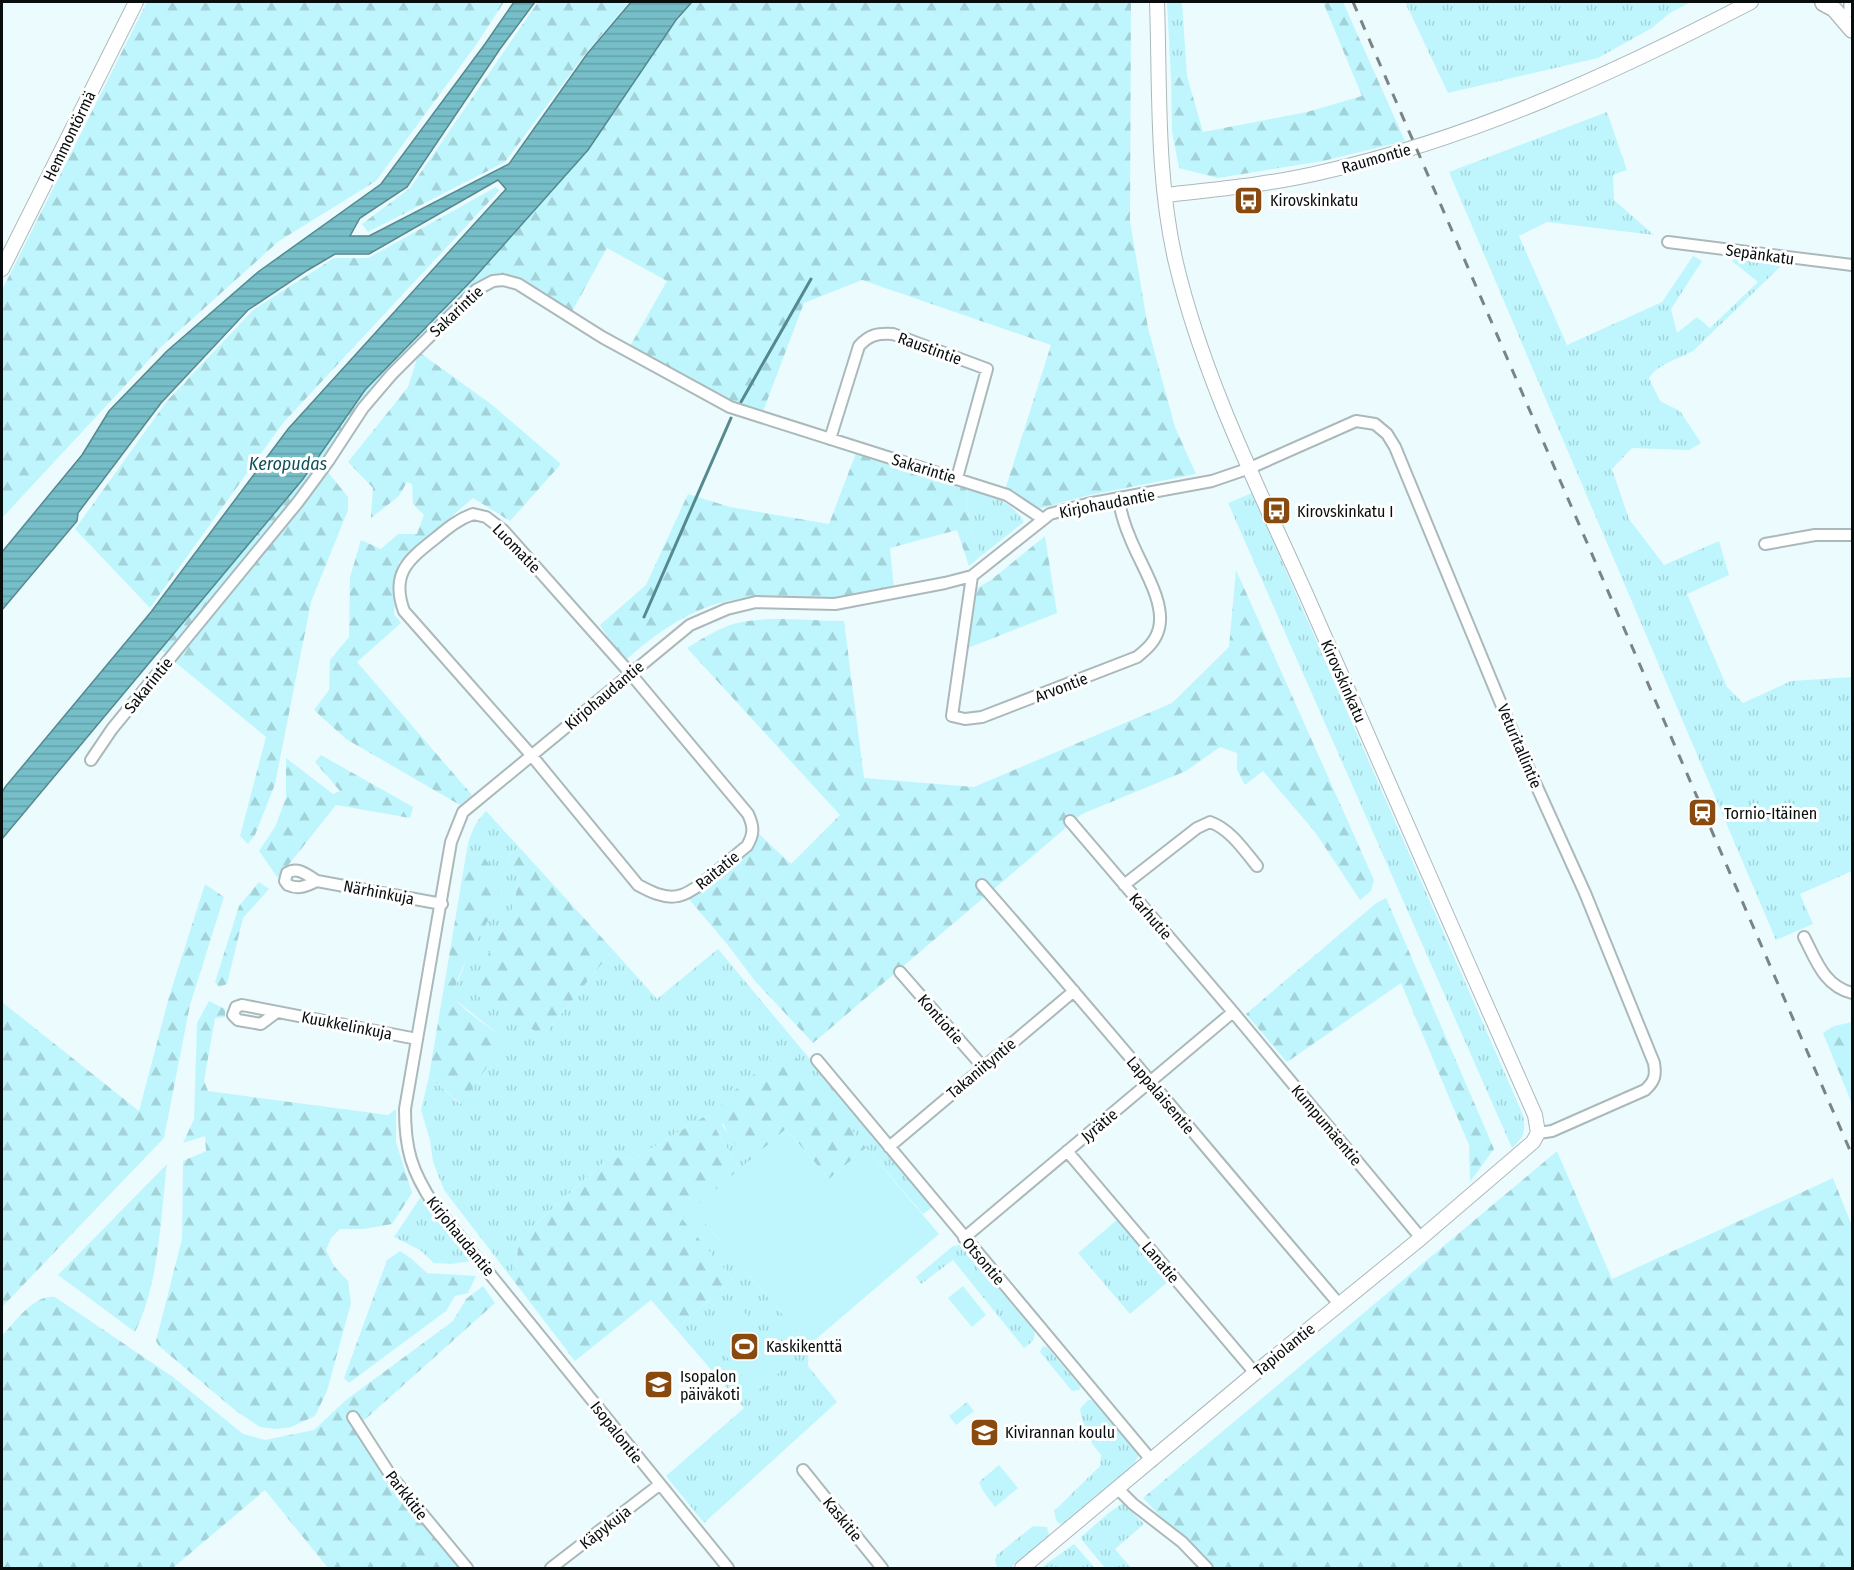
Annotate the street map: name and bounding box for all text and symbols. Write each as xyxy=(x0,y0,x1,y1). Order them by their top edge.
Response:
street label: Hemmontörmä xyxy=(39,88,100,185)
street label: Raumontie xyxy=(1339,140,1413,177)
bus stop icon: Kirovskinkatu xyxy=(1233,184,1265,216)
place label: Kirovskinkatu xyxy=(1270,191,1358,210)
street label: Sepänkatu xyxy=(1724,240,1795,269)
street label: Sakarintie xyxy=(426,282,487,341)
street label: Raustintie xyxy=(895,328,964,369)
street label: Sakarintie xyxy=(889,450,958,487)
water label: Keropudas xyxy=(249,453,328,475)
street label: Kirjohaudantie xyxy=(1058,485,1157,522)
bus stop icon: Kirovskinkatu I xyxy=(1260,495,1292,527)
place label: Kirovskinkatu I xyxy=(1297,502,1393,521)
street label: Luomatie xyxy=(489,520,545,577)
street label: Kirovskinkatu xyxy=(1317,637,1370,725)
street label: Sakarintie xyxy=(120,654,177,717)
street label: Kirjohaudantie xyxy=(561,657,648,734)
street label: Arvontie xyxy=(1032,669,1090,706)
street label: Veturitallintie xyxy=(1493,701,1546,791)
station icon: Tornio-Itäinen xyxy=(1687,797,1719,829)
place label: Tornio-Itäinen xyxy=(1724,804,1817,823)
street label: Raitatie xyxy=(692,847,743,894)
street label: Närhinkuja xyxy=(342,876,416,909)
street label: Karhutie xyxy=(1125,889,1176,944)
street label: Kontiotie xyxy=(914,990,968,1048)
street label: Kuukkelinkuja xyxy=(300,1007,394,1044)
street label: Takaniityntie xyxy=(943,1034,1020,1103)
street label: Lappalaisentie xyxy=(1123,1053,1199,1138)
street label: Kumpumäentie xyxy=(1287,1081,1366,1170)
street label: Jyrätie xyxy=(1077,1105,1121,1146)
street label: Kirjohaudantie xyxy=(423,1193,499,1280)
street label: Otsontie xyxy=(958,1234,1009,1289)
street label: Lanatie xyxy=(1138,1238,1183,1287)
street label: Tapiolantie xyxy=(1250,1319,1319,1380)
sports icon: Kaskikenttä xyxy=(729,1330,761,1362)
place label: Kaskikenttä xyxy=(766,1337,842,1356)
place label: Isopalon päiväkoti xyxy=(680,1367,740,1404)
school or university icon: Isopalon päiväkoti xyxy=(643,1369,675,1401)
street label: Isopalontie xyxy=(586,1397,647,1467)
school or university icon: Kivirannan koulu xyxy=(968,1416,1000,1448)
place label: Kivirannan koulu xyxy=(1005,1423,1115,1442)
street label: Parkkitie xyxy=(382,1467,432,1524)
street label: Kaskitie xyxy=(819,1493,866,1545)
street label: Käpykuja xyxy=(576,1502,635,1553)

